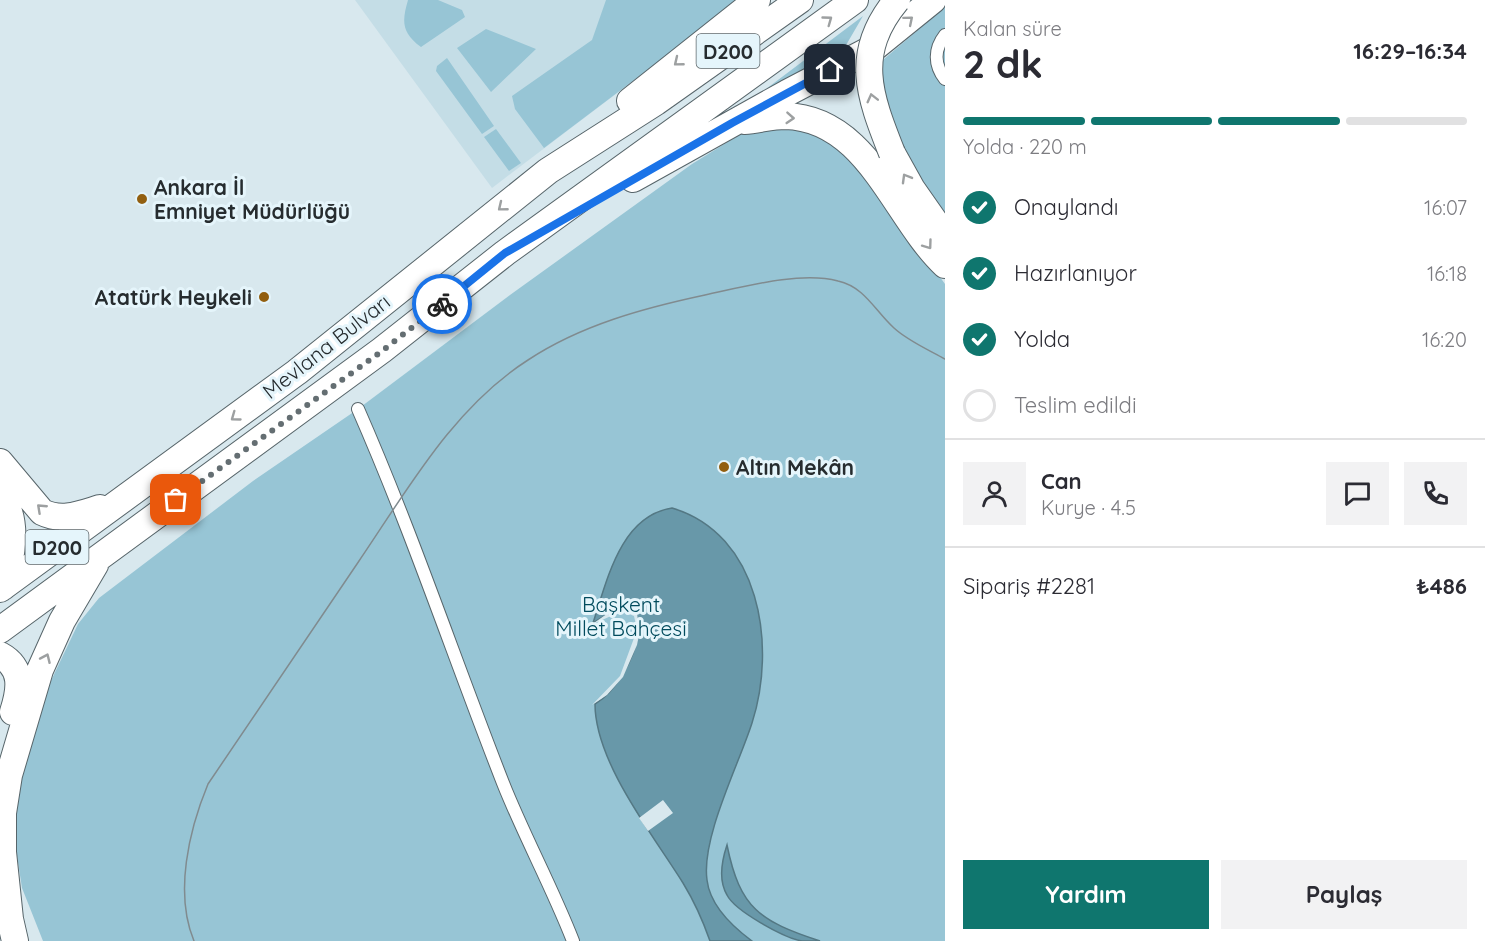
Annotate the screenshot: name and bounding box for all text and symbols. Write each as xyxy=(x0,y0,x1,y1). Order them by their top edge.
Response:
one-way arrow xyxy=(822,16,833,27)
one-way arrow xyxy=(902,16,913,27)
text: Kalan süre xyxy=(963,16,1062,41)
road number: D200 xyxy=(696,34,760,68)
text: 16:29–16:34 xyxy=(1353,37,1467,65)
text: 2 dk xyxy=(963,39,1043,88)
pin xyxy=(804,44,855,95)
icon: home xyxy=(813,53,846,86)
one-way arrow xyxy=(674,55,685,66)
one-way arrow xyxy=(867,93,879,104)
one-way arrow xyxy=(786,111,795,124)
text: Yolda · 220 m xyxy=(963,134,1087,159)
one-way arrow xyxy=(901,173,913,184)
place label: Ankara İl Emniyet Müdürlüğü xyxy=(154,174,350,224)
icon: check xyxy=(963,191,996,224)
marker: Ankara İl Emniyet Müdürlüğü xyxy=(135,192,149,206)
text: Onaylandı xyxy=(1014,193,1119,221)
text: 16:07 xyxy=(1424,195,1467,220)
one-way arrow xyxy=(498,200,509,211)
one-way arrow xyxy=(921,238,932,249)
icon: check xyxy=(963,257,996,290)
text: Hazırlanıyor xyxy=(1014,259,1137,287)
text: 16:18 xyxy=(1427,261,1467,286)
courier xyxy=(412,274,472,334)
place label: Atatürk Heykeli xyxy=(95,284,252,310)
street label: Mevlana Bulvarı xyxy=(257,288,395,404)
icon: bike xyxy=(426,288,459,321)
marker: Atatürk Heykeli xyxy=(257,290,271,304)
icon: check xyxy=(963,323,996,356)
text: Yolda xyxy=(1014,325,1070,353)
text: 16:20 xyxy=(1422,327,1467,352)
text: Teslim edildi xyxy=(1014,391,1137,419)
one-way arrow xyxy=(230,409,241,420)
place label: Altın Mekân xyxy=(736,454,854,480)
marker: Altın Mekân xyxy=(717,460,731,474)
button: person xyxy=(963,462,1026,525)
button: chat xyxy=(1326,462,1389,525)
button: phone xyxy=(1404,462,1467,525)
text: Can xyxy=(1041,467,1082,495)
pin xyxy=(150,474,201,525)
icon: bag xyxy=(159,483,192,516)
text: Kurye · 4.5 xyxy=(1041,495,1136,520)
one-way arrow xyxy=(37,504,47,515)
road number: D200 xyxy=(26,530,88,564)
text: Sipariş #2281 xyxy=(963,572,1095,600)
text: ₺486 xyxy=(1416,572,1467,600)
park label: Başkent Millet Bahçesi xyxy=(555,591,687,641)
one-way arrow xyxy=(38,653,50,664)
button: Yardım xyxy=(963,860,1209,929)
button: Paylaş xyxy=(1221,860,1467,929)

